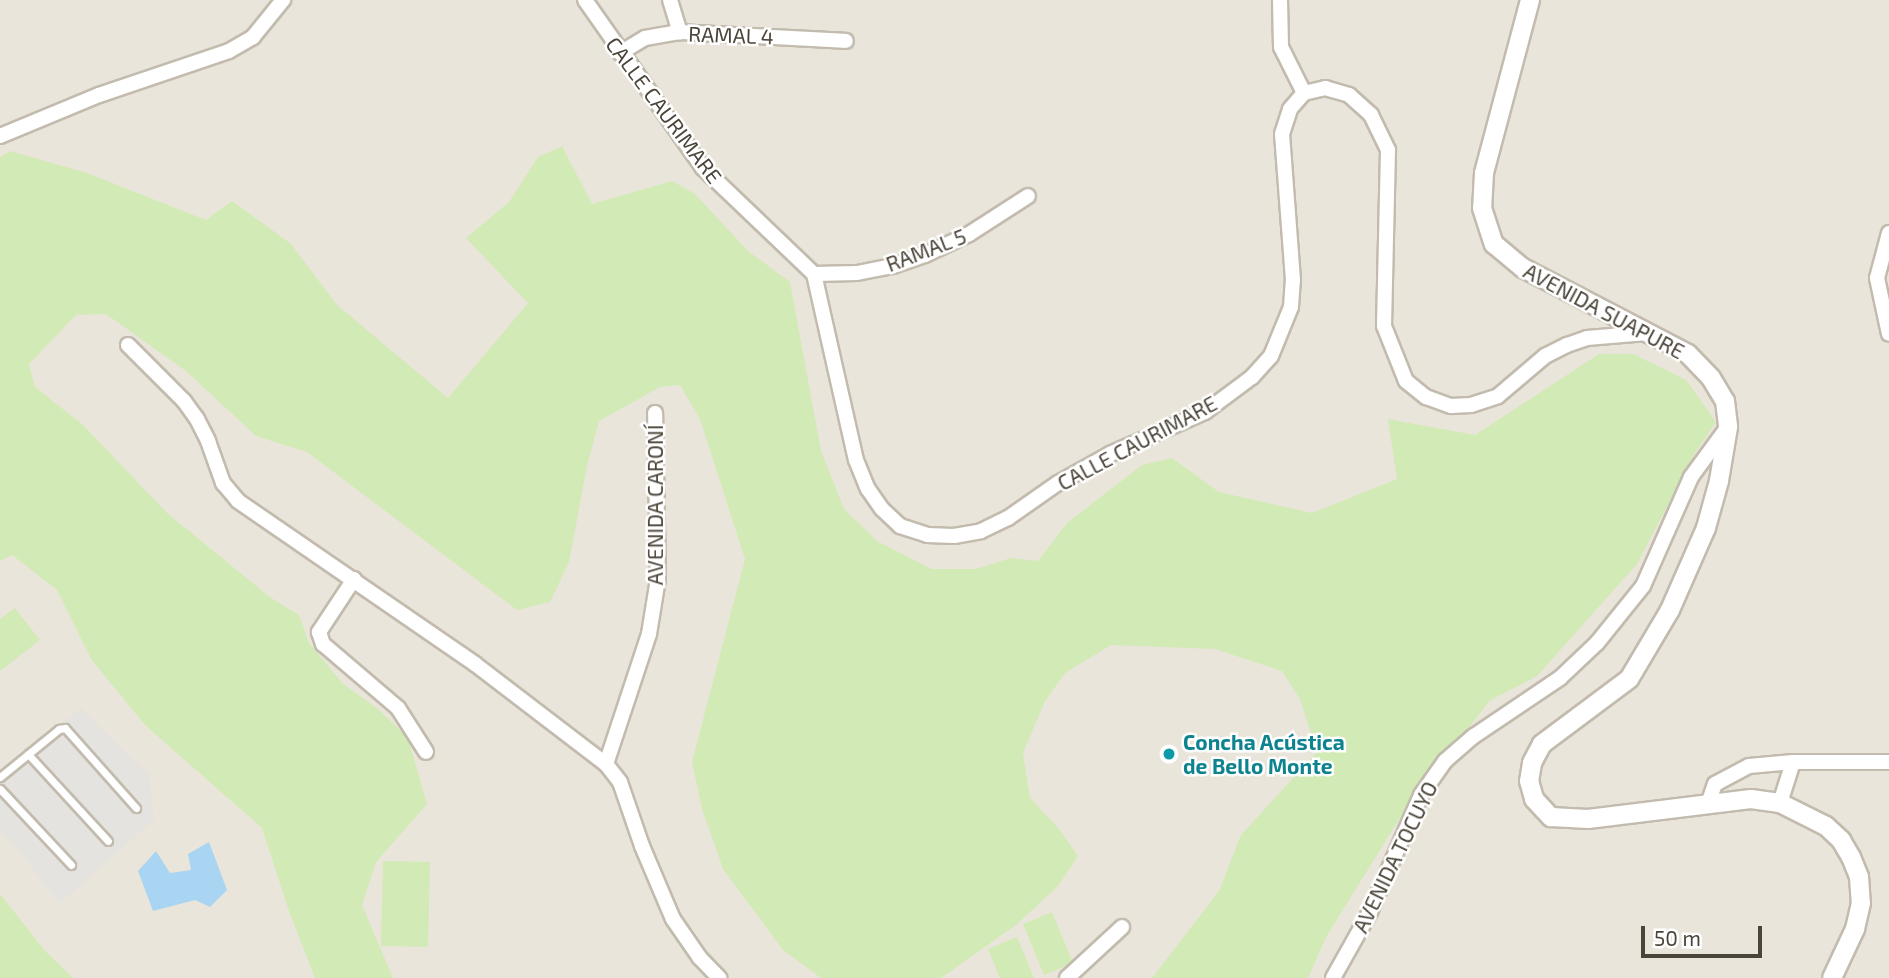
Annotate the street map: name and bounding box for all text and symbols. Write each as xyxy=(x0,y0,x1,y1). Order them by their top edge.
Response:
street label: RAMAL 4 xyxy=(688,21,774,49)
street label: CALLE CAURIMARE xyxy=(601,32,727,188)
street label: RAMAL 5 xyxy=(882,223,970,277)
street label: AVENIDA SUAPURE xyxy=(1519,258,1689,364)
street label: CALLE CAURIMARE xyxy=(1053,390,1221,496)
street label: AVENIDA CARONÍ xyxy=(642,424,668,586)
place label: Concha Acústica de Bello Monte xyxy=(1183,729,1345,779)
marker: Concha Acústica de Bello Monte xyxy=(1161,746,1177,762)
street label: AVENIDA TOCUYO xyxy=(1347,777,1443,937)
scale bar xyxy=(1644,912,1765,956)
text: 50 m xyxy=(1654,925,1701,950)

